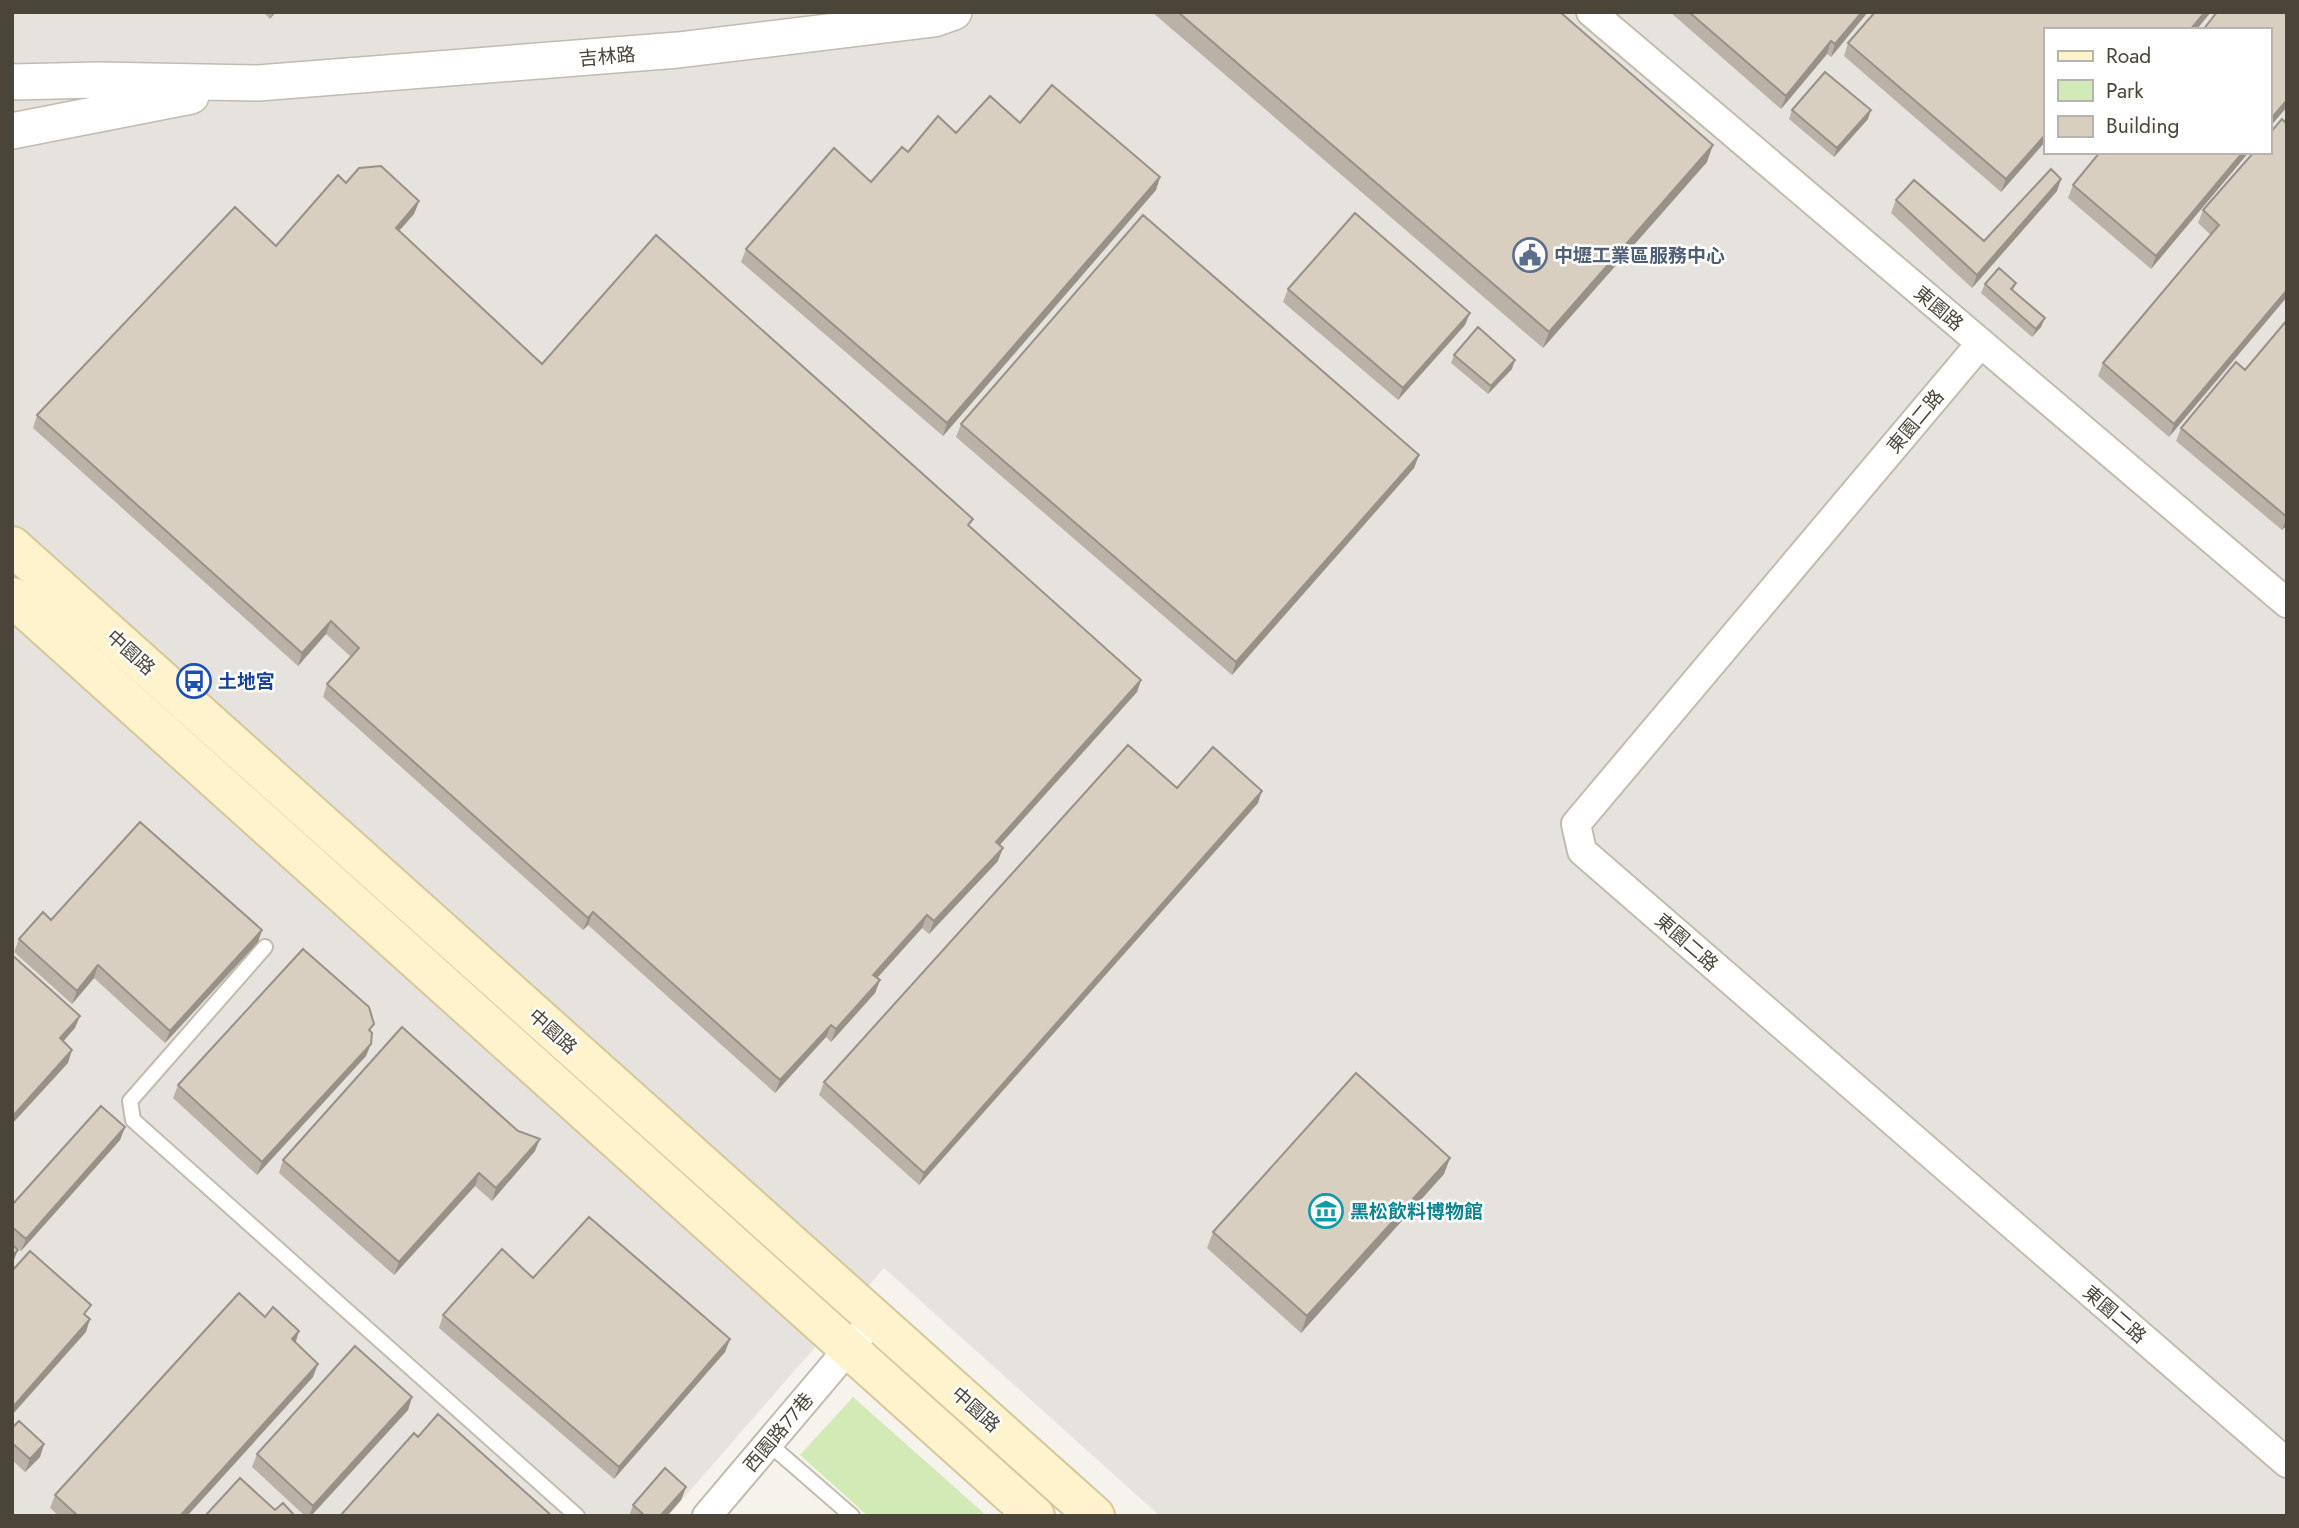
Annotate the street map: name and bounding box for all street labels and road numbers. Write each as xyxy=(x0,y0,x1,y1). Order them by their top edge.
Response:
street label: 吉林路 xyxy=(577,41,637,72)
street label: 東園路 xyxy=(1908,280,1969,337)
street label: 東園二路 xyxy=(1881,384,1950,459)
street label: 中園路 xyxy=(100,623,161,681)
street label: 東園二路 xyxy=(1649,907,1724,978)
street label: 中園路 xyxy=(522,1002,583,1060)
street label: 東園二路 xyxy=(2077,1279,2152,1350)
street label: 中園路 xyxy=(945,1380,1006,1438)
street label: 西園路77巷 xyxy=(737,1387,820,1478)

